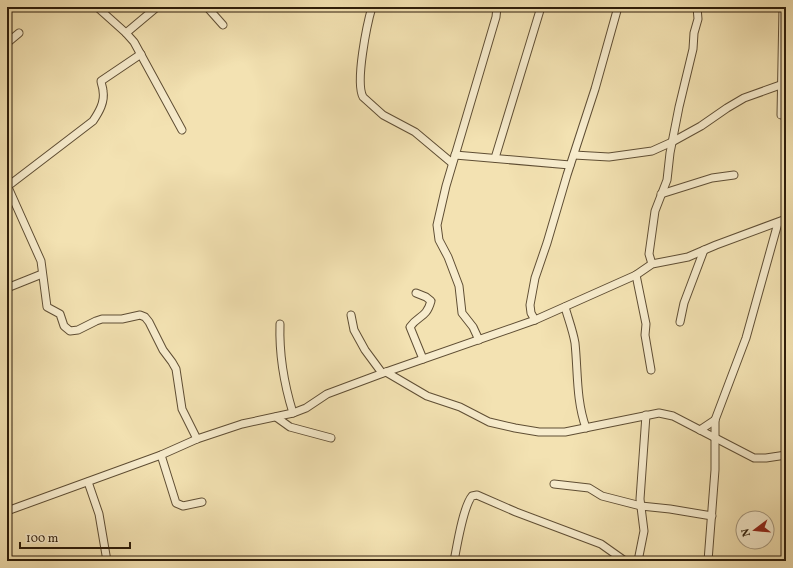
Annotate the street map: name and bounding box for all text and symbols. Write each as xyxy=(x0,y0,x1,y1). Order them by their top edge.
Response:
north arrow xyxy=(735,510,775,550)
scale bar xyxy=(20,524,130,550)
text: N xyxy=(739,526,755,538)
text: 100 m xyxy=(26,531,59,547)

